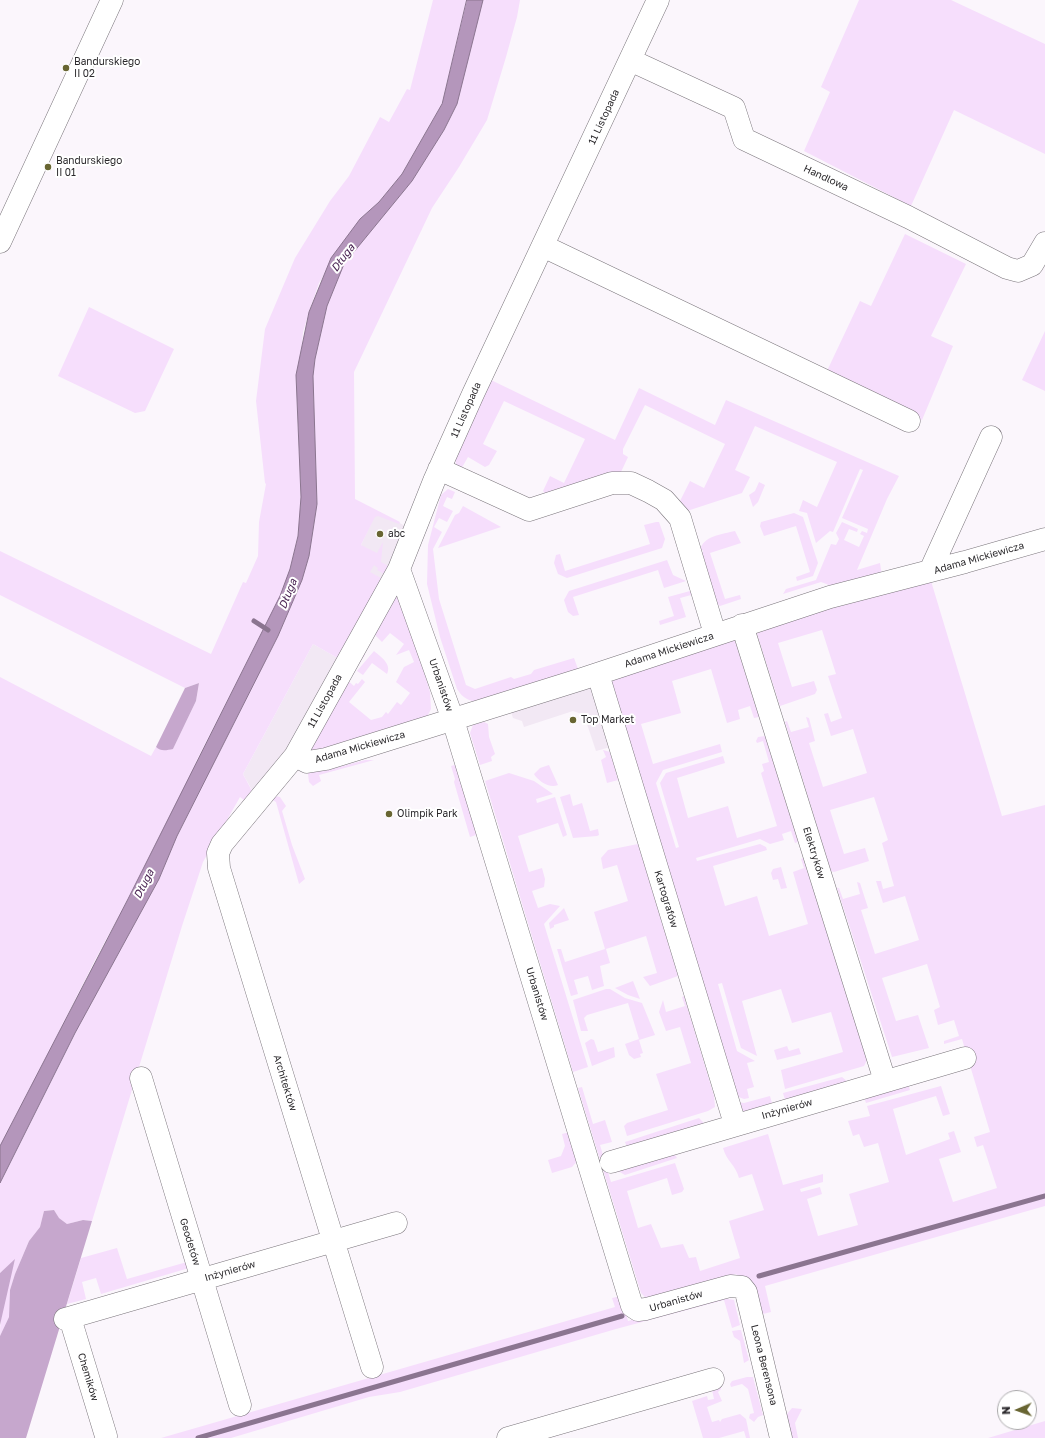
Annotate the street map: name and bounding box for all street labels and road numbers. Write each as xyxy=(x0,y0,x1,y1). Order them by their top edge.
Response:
street label: 11 Listopada xyxy=(586,88,622,146)
street label: Handlowa xyxy=(802,162,850,194)
street label: 11 Listopada xyxy=(448,380,484,440)
street label: Adama Mickiewicza xyxy=(933,539,1025,577)
street label: Adama Mickiewicza xyxy=(623,630,715,670)
street label: Urbanistów xyxy=(426,657,456,713)
street label: 11 Listopada xyxy=(305,672,345,730)
street label: Adama Mickiewicza xyxy=(314,728,406,766)
street label: Elektryków xyxy=(800,825,828,881)
street label: Kartografów xyxy=(652,869,680,929)
street label: Urbanistów xyxy=(523,966,551,1022)
street label: Architektów xyxy=(271,1053,299,1113)
street label: Inżynierów xyxy=(760,1096,814,1122)
street label: Geodetów xyxy=(177,1217,203,1267)
street label: Inżynierów xyxy=(203,1258,257,1284)
street label: Urbanistów xyxy=(648,1288,704,1314)
street label: Leona Berensona xyxy=(748,1323,780,1407)
street label: Chemików xyxy=(75,1351,101,1403)

